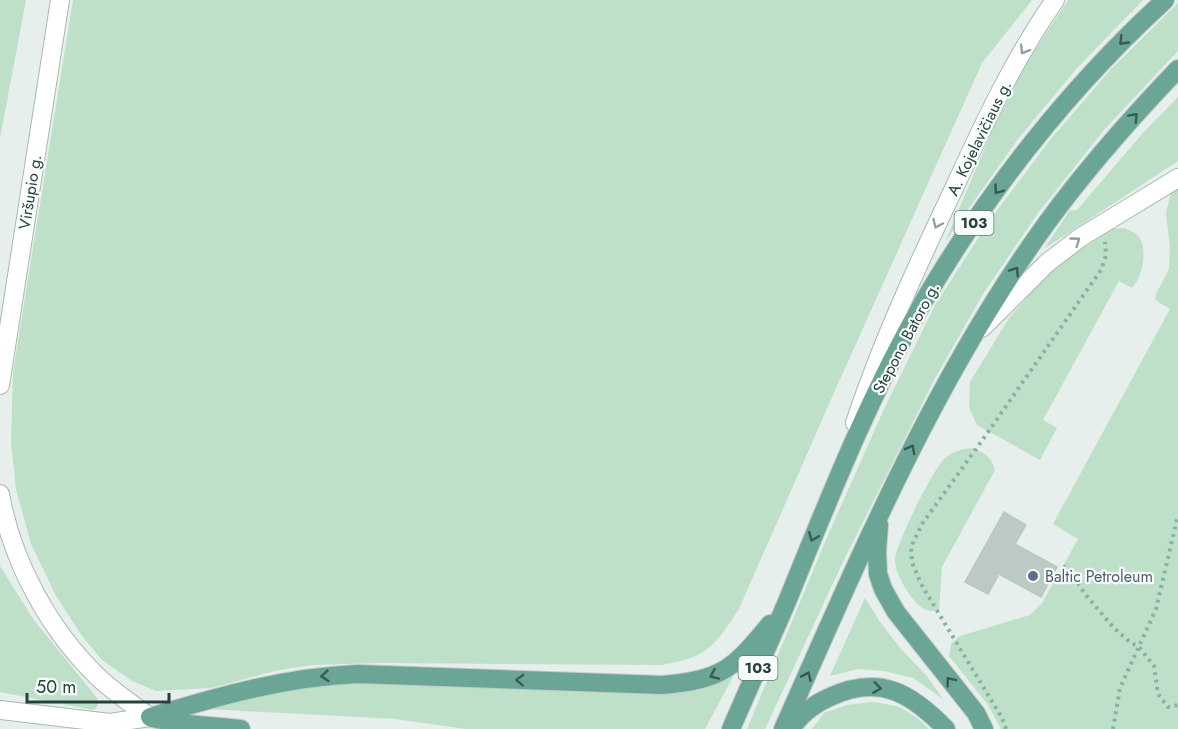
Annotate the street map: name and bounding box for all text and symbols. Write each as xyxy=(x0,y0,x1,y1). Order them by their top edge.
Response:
one-way arrow xyxy=(1120,33,1131,44)
one-way arrow xyxy=(1020,44,1032,54)
street label: A. Kojelavičiaus g. xyxy=(941,76,1017,200)
one-way arrow xyxy=(1127,113,1138,123)
street label: Viršupio g. xyxy=(13,153,47,231)
one-way arrow xyxy=(994,183,1005,194)
road number: 103 xyxy=(954,211,994,235)
one-way arrow xyxy=(932,217,944,228)
one-way arrow xyxy=(1070,237,1081,248)
one-way arrow xyxy=(1008,267,1019,278)
street label: Stepono Batoro g. xyxy=(867,278,945,398)
one-way arrow xyxy=(904,445,915,455)
one-way arrow xyxy=(808,530,820,541)
place label: Baltic Petroleum xyxy=(1045,565,1153,588)
marker: Baltic Petroleum xyxy=(1026,569,1040,583)
road number: 103 xyxy=(738,656,777,680)
scale bar xyxy=(27,666,170,704)
one-way arrow xyxy=(709,668,720,680)
one-way arrow xyxy=(321,669,330,682)
one-way arrow xyxy=(799,671,811,682)
text: 50 m xyxy=(36,674,76,700)
one-way arrow xyxy=(516,674,525,686)
one-way arrow xyxy=(947,677,958,688)
one-way arrow xyxy=(872,681,881,694)

